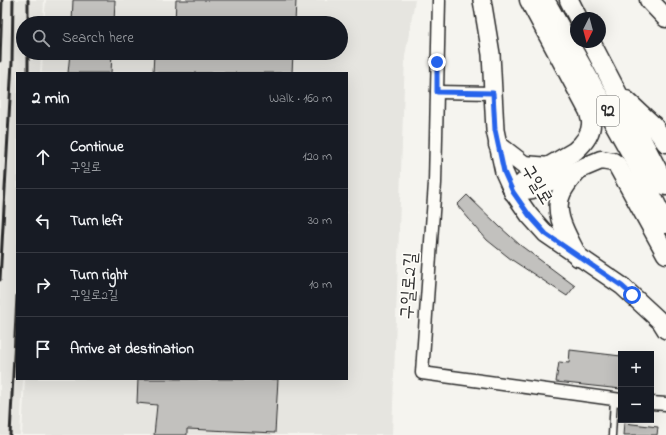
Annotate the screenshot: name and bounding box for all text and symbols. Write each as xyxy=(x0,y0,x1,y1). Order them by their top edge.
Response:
north arrow xyxy=(570,12,606,48)
search box xyxy=(16,16,348,60)
icon: search xyxy=(30,27,52,49)
text: Search here xyxy=(62,27,134,49)
route end xyxy=(428,53,446,71)
text: 2 min xyxy=(32,86,69,111)
text: Walk · 160 m xyxy=(269,89,332,108)
road number: 92 xyxy=(597,96,619,126)
text: Continue xyxy=(70,136,124,158)
icon: ahead xyxy=(32,146,54,168)
text: 120 m xyxy=(302,147,332,166)
text: 구일로 xyxy=(70,158,101,177)
street label: 구일로 xyxy=(514,160,558,210)
icon: left xyxy=(32,210,54,232)
text: Turn left xyxy=(70,210,123,232)
text: 30 m xyxy=(308,211,332,230)
street label: 구일로2길 xyxy=(395,251,425,320)
text: Turn right xyxy=(70,264,128,286)
icon: right xyxy=(32,274,54,296)
text: 10 m xyxy=(309,275,332,294)
text: 구일로2길 xyxy=(70,286,118,305)
route start xyxy=(623,286,641,304)
icon: arrive xyxy=(32,338,54,360)
text: Arrive at destination xyxy=(70,338,194,360)
map controls xyxy=(618,351,654,423)
button: + xyxy=(618,351,654,387)
button: − xyxy=(618,387,654,423)

